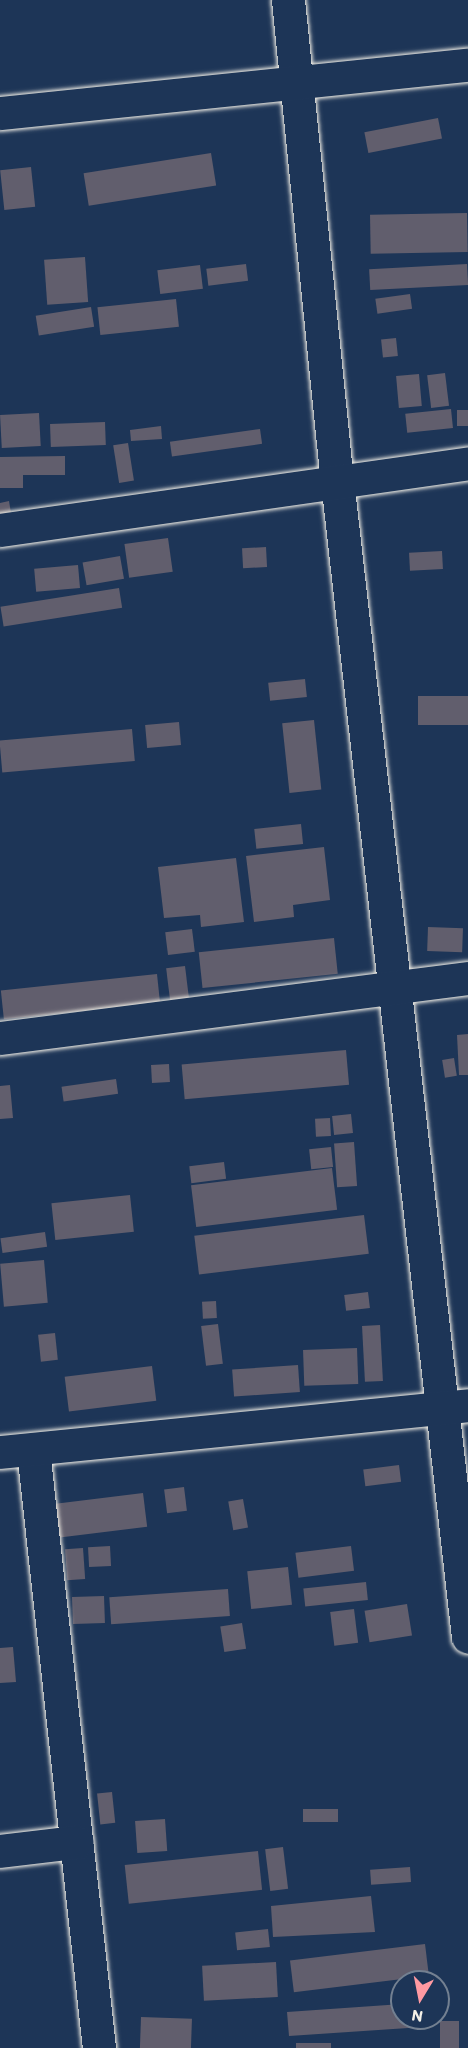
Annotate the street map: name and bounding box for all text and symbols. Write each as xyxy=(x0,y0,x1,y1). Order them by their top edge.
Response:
north arrow xyxy=(390,1970,450,2030)
text: N xyxy=(410,2006,424,2027)

